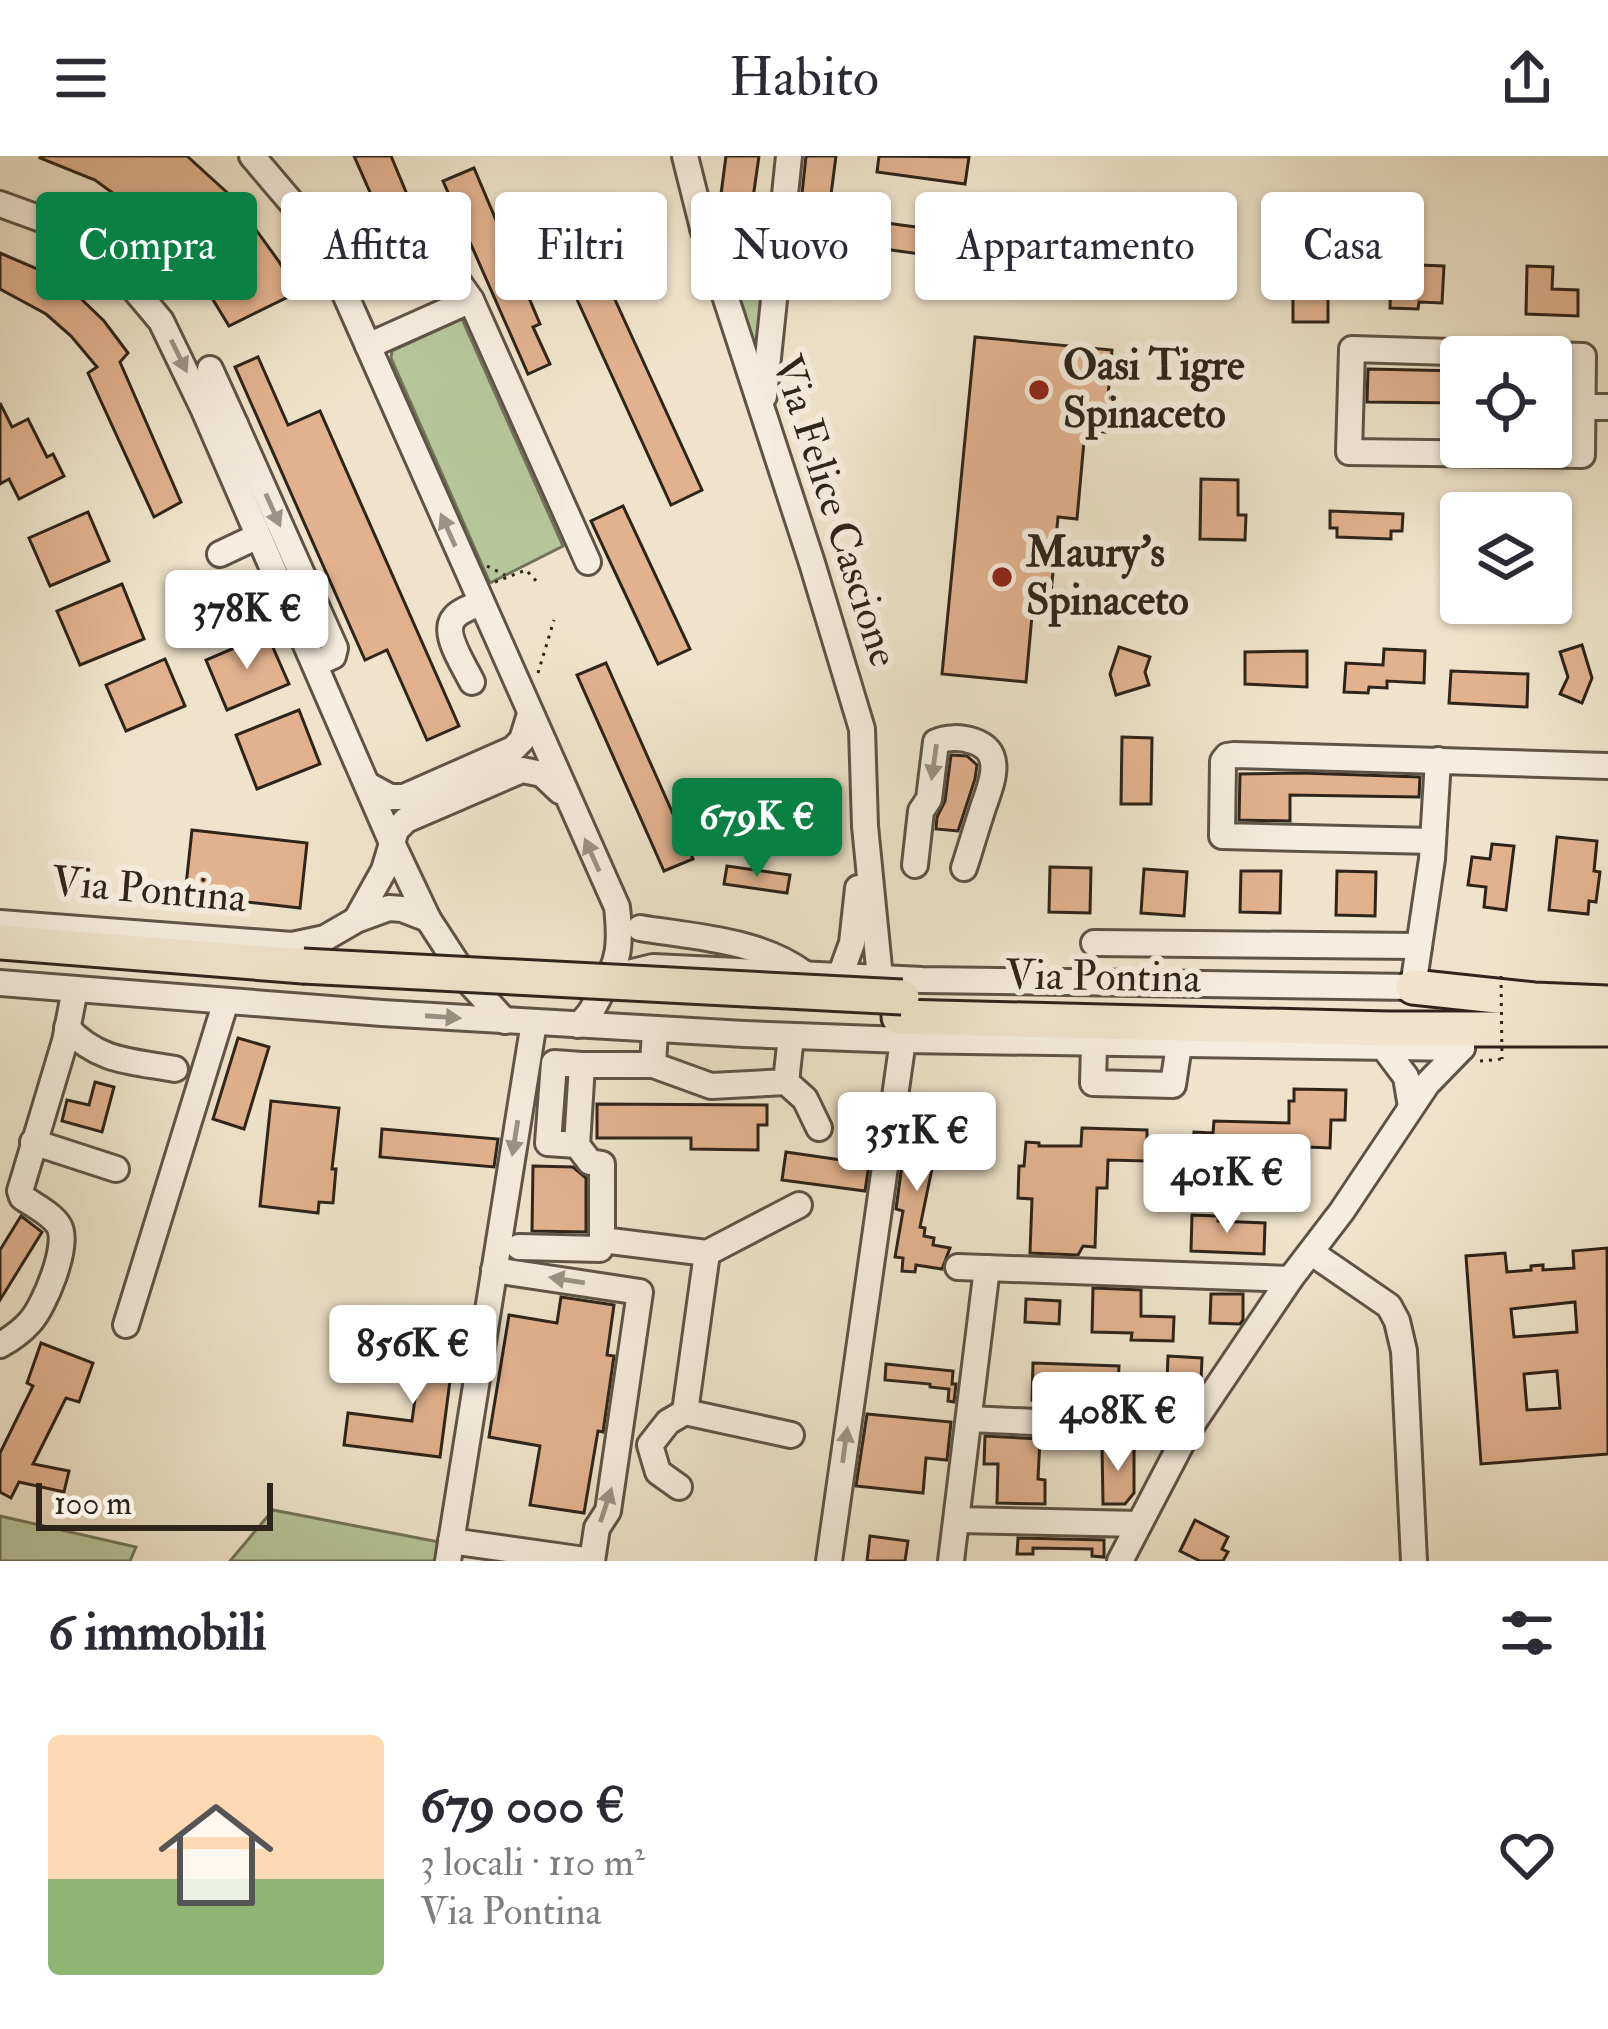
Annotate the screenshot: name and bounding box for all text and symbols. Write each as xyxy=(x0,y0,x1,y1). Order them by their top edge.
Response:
text: Habito xyxy=(729,44,879,112)
icon: menu xyxy=(48,45,114,111)
icon: share xyxy=(1494,45,1560,111)
chip: Compra xyxy=(36,192,257,300)
chip: Affitta xyxy=(281,192,471,300)
chip: Filtri xyxy=(495,192,667,300)
chip: Nuovo xyxy=(691,192,891,300)
chip: Appartamento xyxy=(915,192,1237,300)
chip: Casa xyxy=(1261,192,1424,300)
map controls xyxy=(1440,336,1572,624)
button: locate xyxy=(1440,336,1572,468)
one-way arrow xyxy=(169,339,189,373)
place label: Oasi Tigre Spinaceto xyxy=(1063,340,1245,440)
street label: Via Felice Cascione xyxy=(760,349,910,673)
marker: Oasi Tigre Spinaceto xyxy=(1026,377,1052,403)
button: layers xyxy=(1440,492,1572,624)
one-way arrow xyxy=(264,493,284,528)
one-way arrow xyxy=(438,513,458,548)
place label: Maury's Spinaceto xyxy=(1025,527,1189,627)
marker: Maury's Spinaceto xyxy=(989,564,1015,590)
pin: 378K € xyxy=(149,570,345,672)
text: 378K € xyxy=(192,584,302,633)
one-way arrow xyxy=(924,744,943,782)
pin: 679K € xyxy=(659,778,855,880)
text: 679K € xyxy=(699,792,815,841)
one-way arrow xyxy=(582,837,601,873)
street label: Via Pontina xyxy=(49,856,249,924)
street label: Via Pontina xyxy=(1005,949,1202,1005)
one-way arrow xyxy=(425,1008,463,1027)
pin: 351K € xyxy=(819,1092,1015,1194)
text: 351K € xyxy=(865,1106,969,1155)
one-way arrow xyxy=(506,1120,525,1157)
pin: 401K € xyxy=(1129,1134,1325,1236)
text: 401K € xyxy=(1171,1148,1283,1197)
one-way arrow xyxy=(548,1271,585,1290)
pin: 856K € xyxy=(315,1305,511,1407)
text: 856K € xyxy=(356,1319,470,1368)
pin: 408K € xyxy=(1020,1372,1216,1474)
text: 408K € xyxy=(1059,1386,1177,1435)
one-way arrow xyxy=(836,1426,855,1463)
scale bar xyxy=(36,1477,273,1530)
text: 100 m xyxy=(54,1483,132,1524)
one-way arrow xyxy=(597,1486,616,1522)
icon: filters xyxy=(1494,1600,1560,1666)
text: 6 immobili xyxy=(48,1601,267,1665)
text: 679 000 € xyxy=(420,1774,625,1838)
icon: home xyxy=(144,1783,288,1927)
icon: heart xyxy=(1494,1822,1560,1888)
text: 3 locali · 110 m² xyxy=(420,1838,645,1887)
text: Via Pontina xyxy=(420,1887,602,1936)

